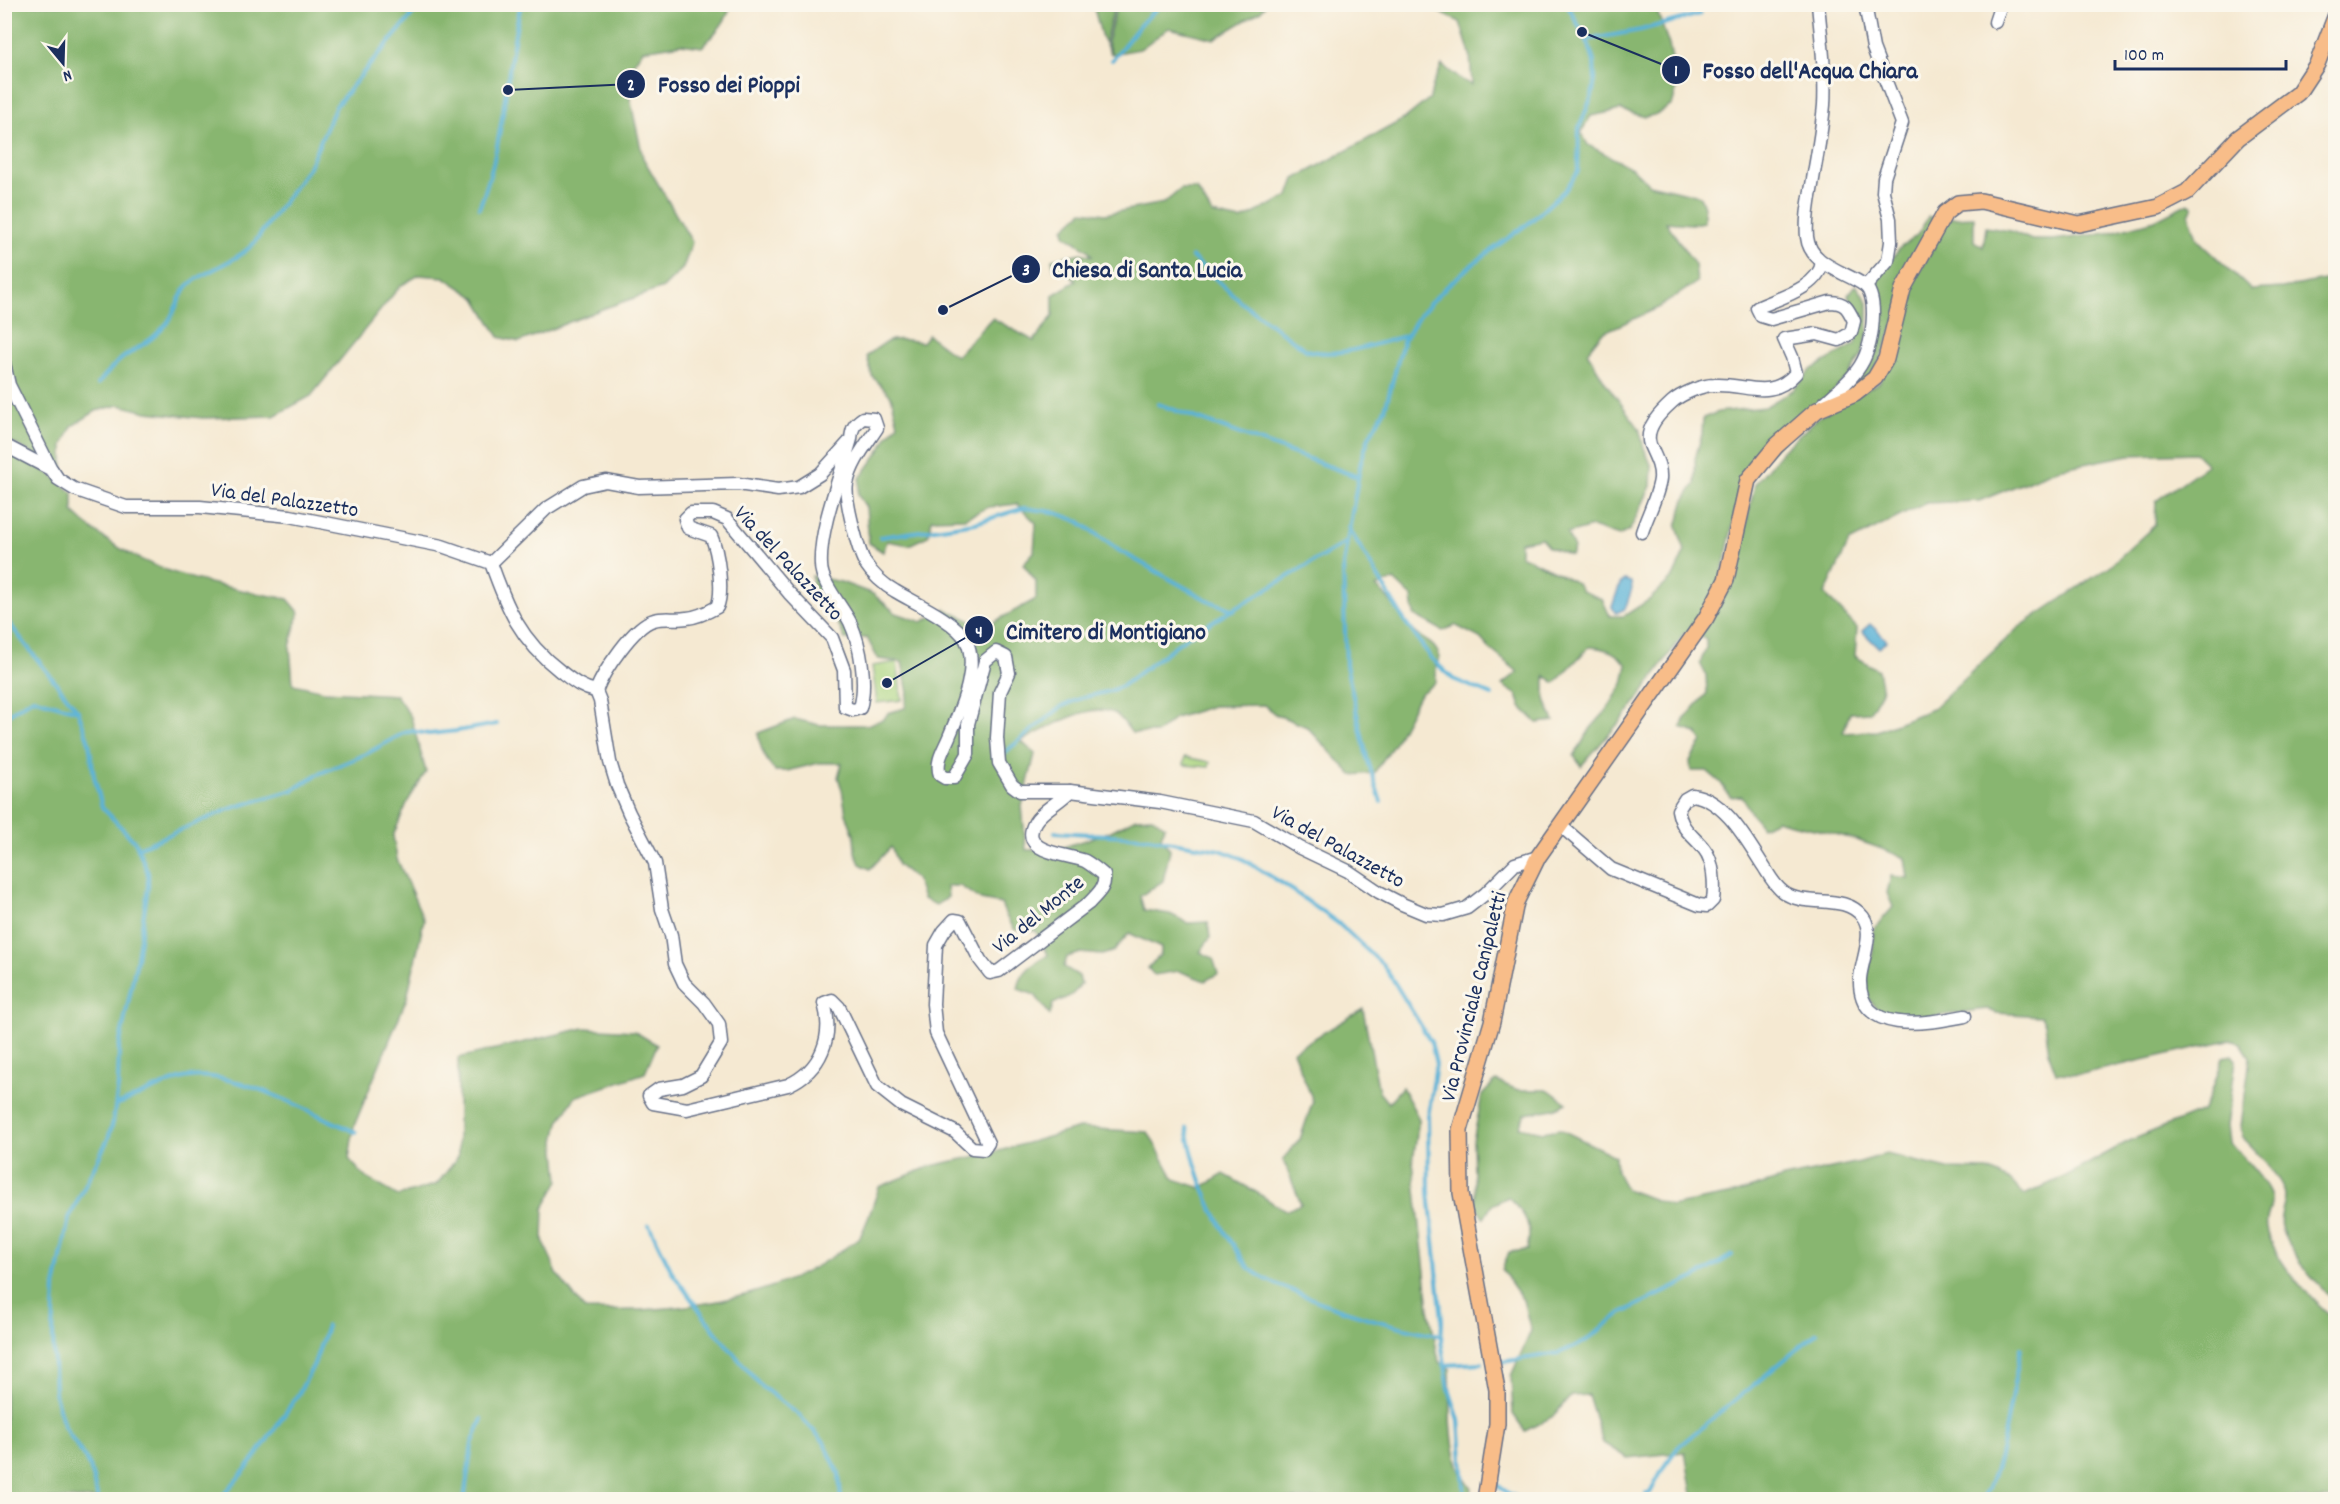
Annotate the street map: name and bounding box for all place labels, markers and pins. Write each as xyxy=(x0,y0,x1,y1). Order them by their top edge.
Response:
callout: Fosso dell'Acqua Chiara xyxy=(1661,49,1930,91)
callout: Fosso dei Pioppi xyxy=(616,63,812,105)
callout: Chiesa di Santa Lucia xyxy=(1011,248,1254,290)
callout: Cimitero di Montigiano xyxy=(964,609,1217,651)

